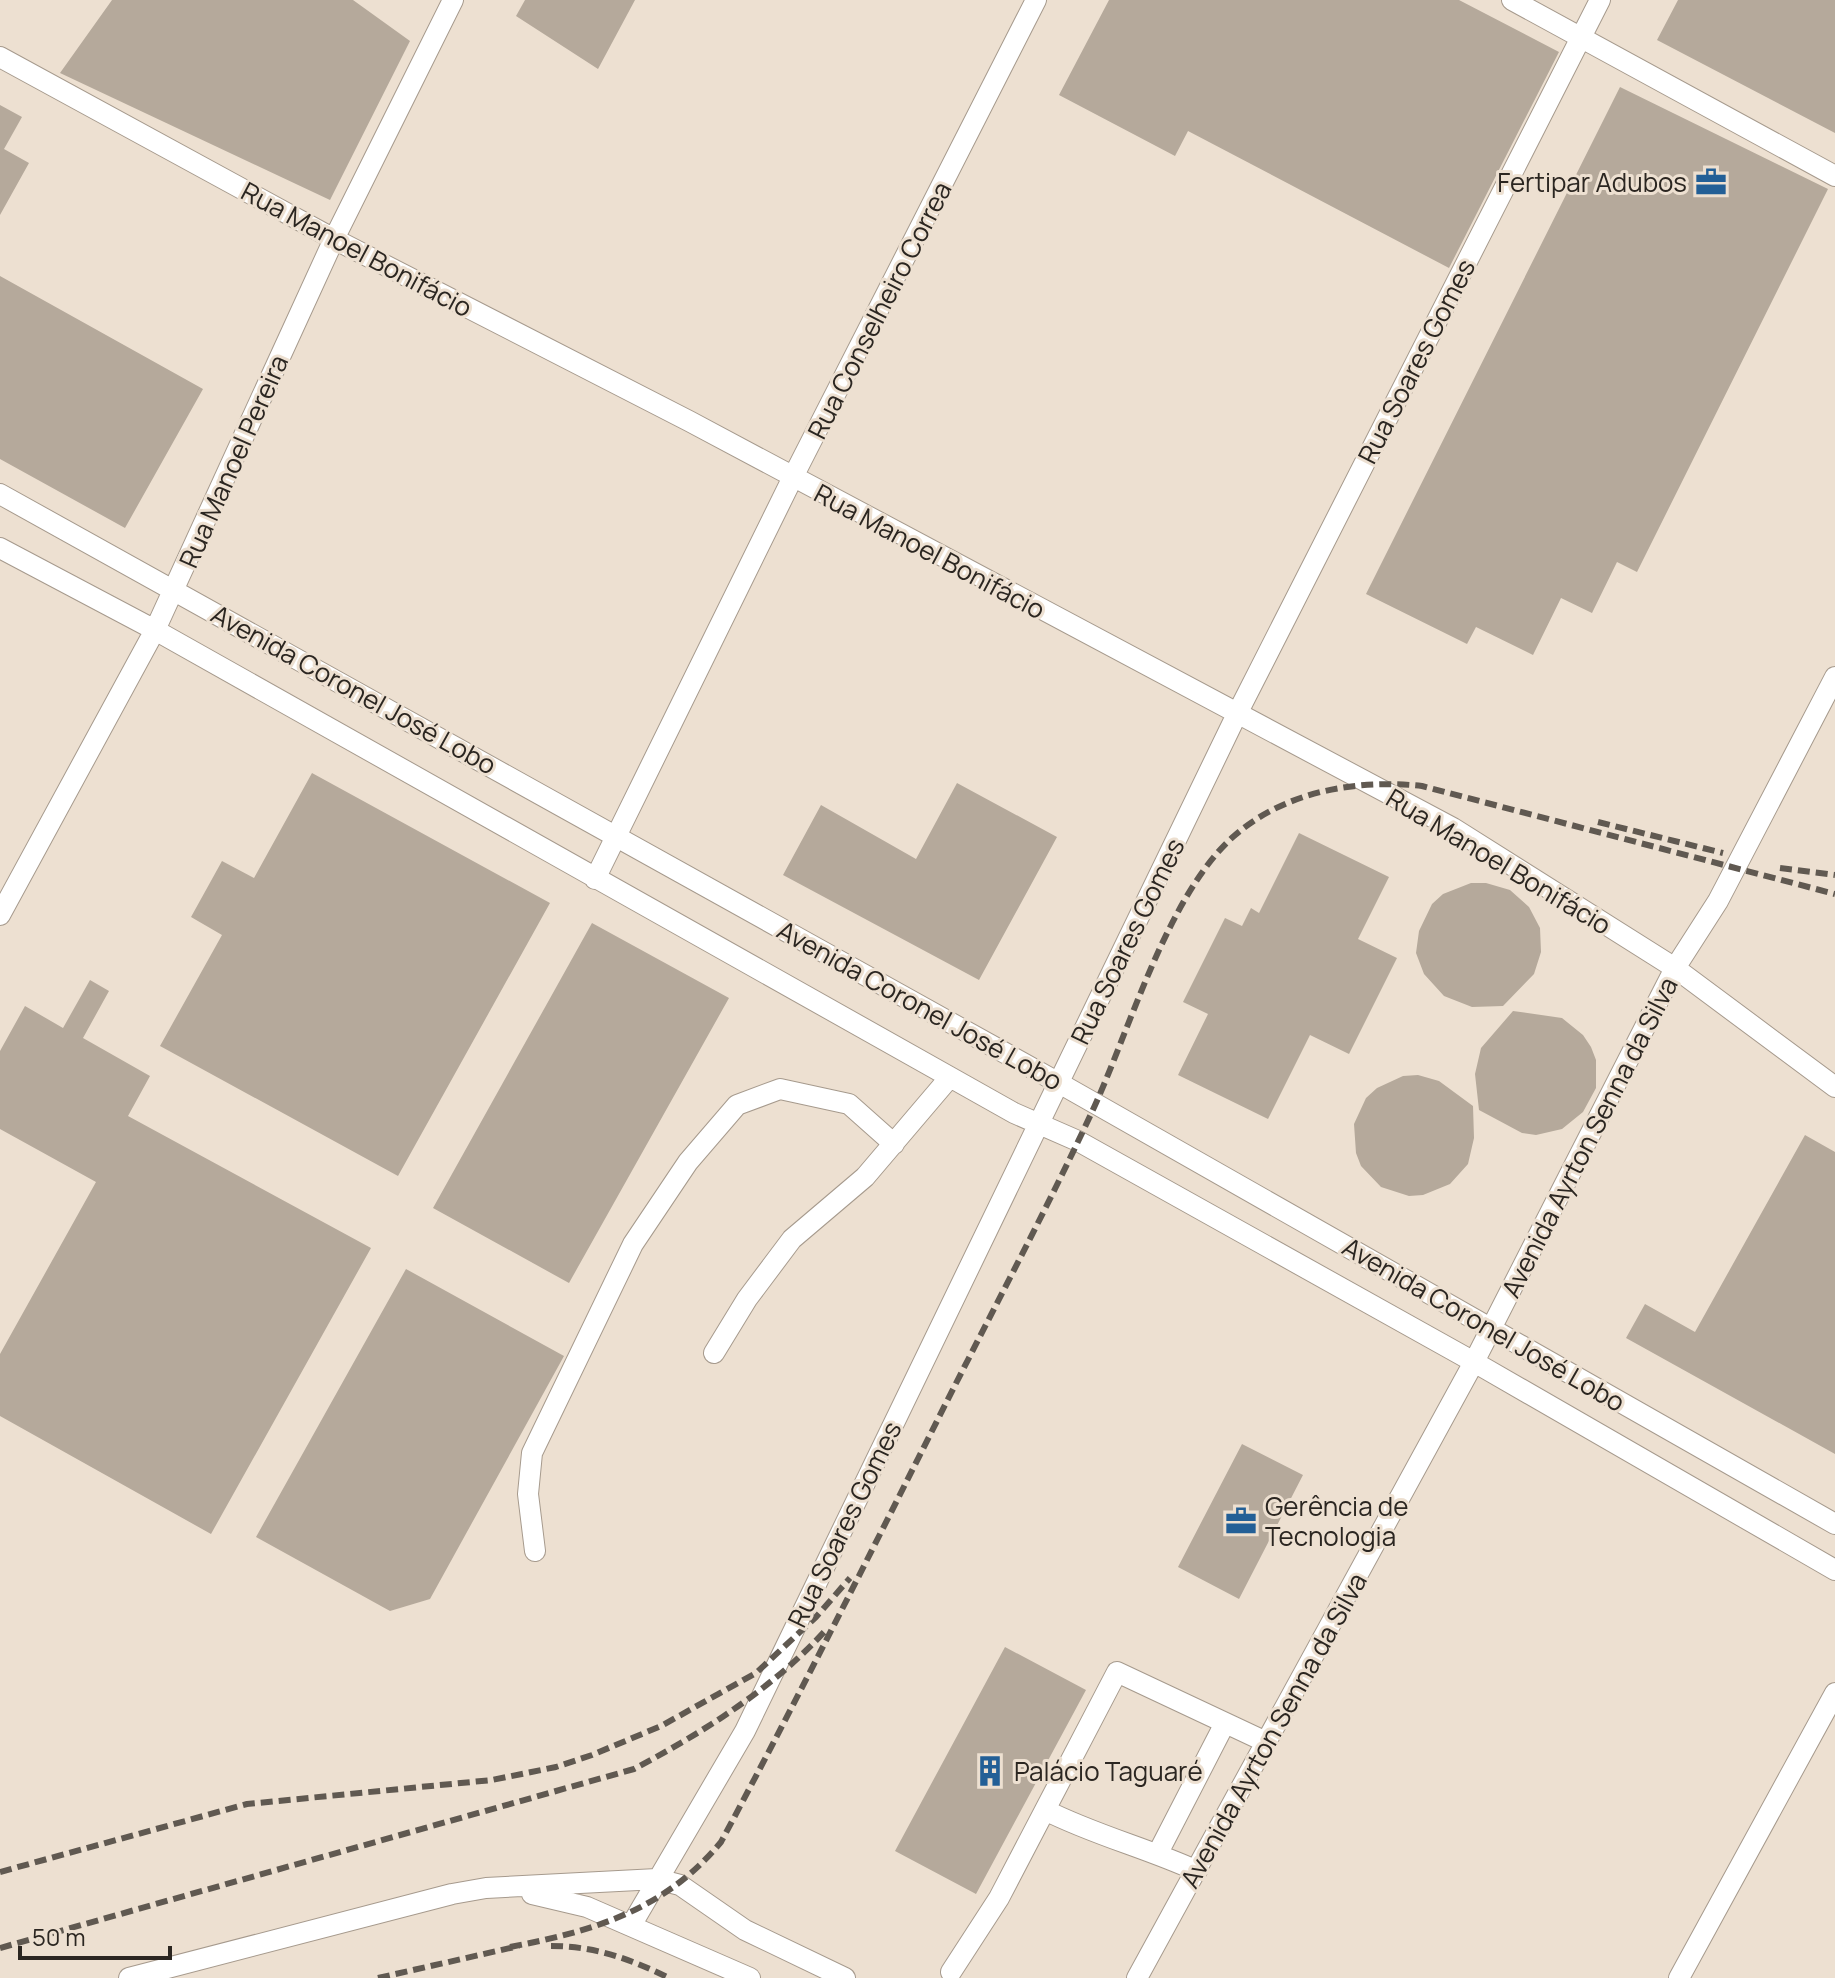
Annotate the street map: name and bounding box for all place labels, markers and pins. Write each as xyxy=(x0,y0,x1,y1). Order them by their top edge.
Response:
place label: Fertipar Adubos xyxy=(1497,164,1687,200)
office icon: Fertipar Adubos xyxy=(1694,165,1728,199)
place label: Gerência de Tecnologia xyxy=(1265,1488,1408,1554)
office icon: Gerência de Tecnologia xyxy=(1224,1504,1258,1538)
place label: Palácio Taguaré xyxy=(1014,1753,1203,1789)
building icon: Palácio Taguaré xyxy=(973,1754,1007,1788)

